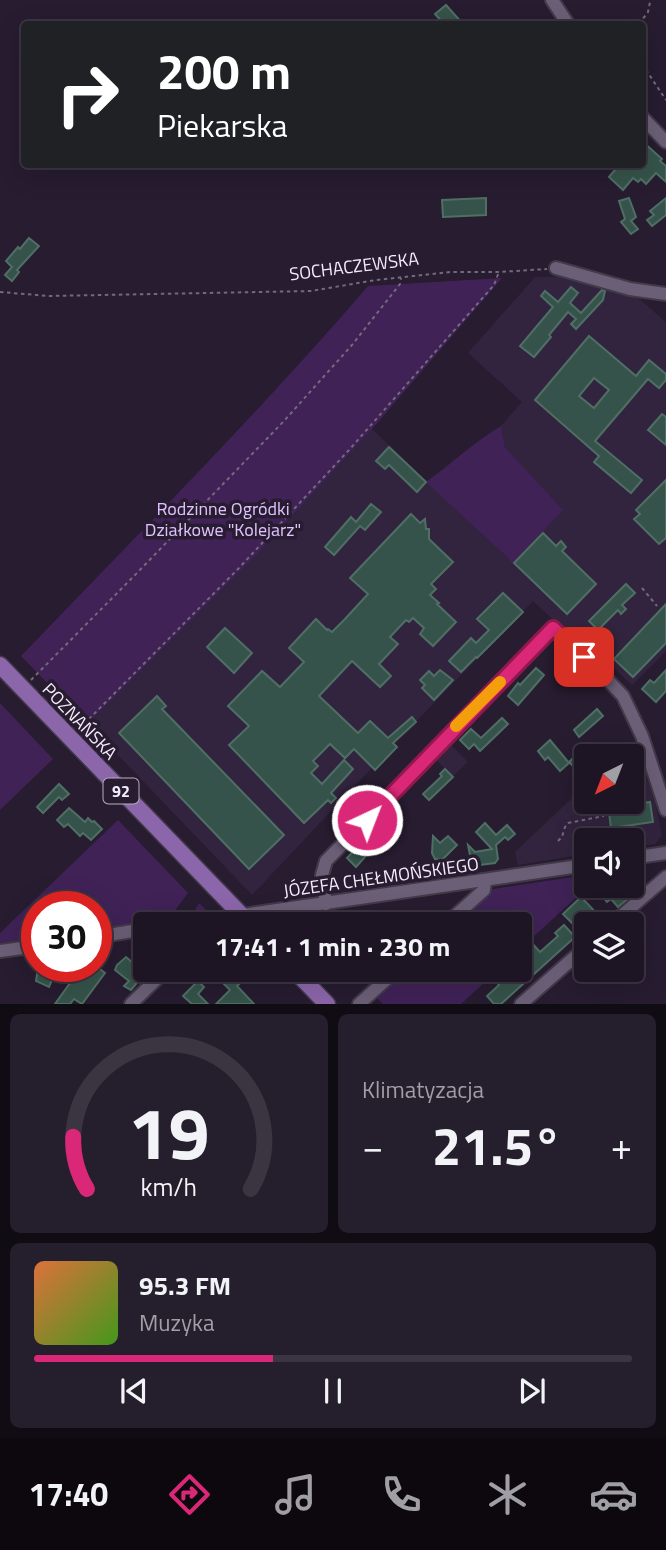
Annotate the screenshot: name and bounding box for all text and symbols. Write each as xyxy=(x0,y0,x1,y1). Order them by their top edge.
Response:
text: 200 m xyxy=(157,33,291,108)
icon: right xyxy=(42,49,133,140)
text: Piekarska xyxy=(157,101,288,149)
street label: SOCHACZEWSKA xyxy=(288,245,421,287)
park label: Rodzinne Ogródki Działkowe "Kolejarz" xyxy=(145,495,301,543)
pin xyxy=(554,627,614,687)
icon: arrive xyxy=(565,638,603,676)
street label: POZNAŃSKA xyxy=(36,676,124,766)
north arrow xyxy=(574,744,644,814)
map controls xyxy=(574,744,644,982)
road number: 92 xyxy=(104,778,138,804)
position arrow xyxy=(330,783,404,857)
button: sound xyxy=(574,828,644,898)
street label: JÓZEFA CHEŁMOŃSKIEGO xyxy=(282,850,480,904)
speed limit sign: 30 xyxy=(21,891,112,982)
button: layers xyxy=(574,912,644,982)
text: 17:41 · 1 min · 230 m xyxy=(215,927,450,966)
text: Klimatyzacja xyxy=(362,1072,484,1107)
text: 19 xyxy=(128,1078,210,1188)
text: 21.5° xyxy=(432,1106,562,1185)
text: − xyxy=(362,1117,383,1175)
text: + xyxy=(611,1117,632,1175)
text: km/h xyxy=(141,1168,197,1206)
text: 95.3 FM xyxy=(139,1266,231,1305)
text: Muzyka xyxy=(139,1305,215,1340)
icon: previous xyxy=(115,1372,153,1410)
icon: pause xyxy=(314,1372,352,1410)
icon: next xyxy=(513,1372,551,1410)
text: 17:40 xyxy=(28,1470,108,1518)
icon: directions xyxy=(165,1470,214,1519)
icon: music xyxy=(271,1470,320,1519)
icon: phone xyxy=(377,1470,426,1519)
icon: climate xyxy=(483,1470,532,1519)
icon: car xyxy=(589,1470,638,1519)

